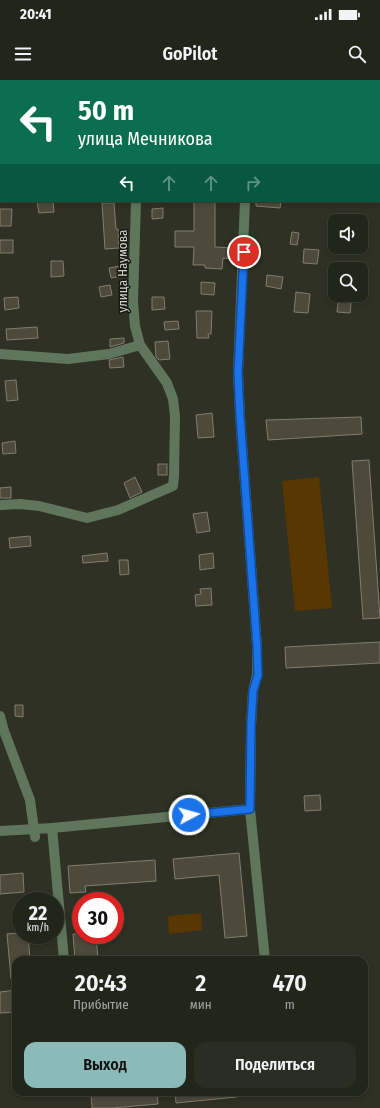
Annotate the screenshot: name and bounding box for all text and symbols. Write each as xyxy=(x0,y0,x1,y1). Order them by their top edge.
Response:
text: 20:41 xyxy=(20,5,52,23)
icon: menu xyxy=(12,43,34,65)
text: GoPilot xyxy=(162,43,218,65)
icon: search xyxy=(346,43,368,65)
text: 50 m xyxy=(78,94,134,127)
icon: left xyxy=(12,96,64,148)
text: улица Мечникова xyxy=(78,128,213,150)
icon: left xyxy=(116,172,138,194)
icon: ahead xyxy=(158,172,180,194)
icon: ahead xyxy=(200,172,222,194)
icon: right xyxy=(242,172,264,194)
map controls xyxy=(328,214,368,302)
button: sound xyxy=(328,214,368,254)
street label: улица Наумова xyxy=(115,230,130,312)
pin xyxy=(227,235,261,269)
icon: arrive xyxy=(233,241,255,263)
button: search xyxy=(328,262,368,302)
position arrow xyxy=(168,794,210,836)
speed limit sign: 30 xyxy=(72,892,124,944)
text: 22 xyxy=(29,901,47,925)
text: km/h xyxy=(27,922,49,934)
text: 20:43 xyxy=(75,969,127,997)
text: 2 xyxy=(195,969,206,997)
text: 470 xyxy=(273,969,307,997)
text: Прибытие xyxy=(73,997,129,1012)
text: мин xyxy=(190,997,212,1012)
text: m xyxy=(285,997,295,1012)
button: Выход xyxy=(24,1042,186,1088)
button: Поделиться xyxy=(194,1042,356,1088)

